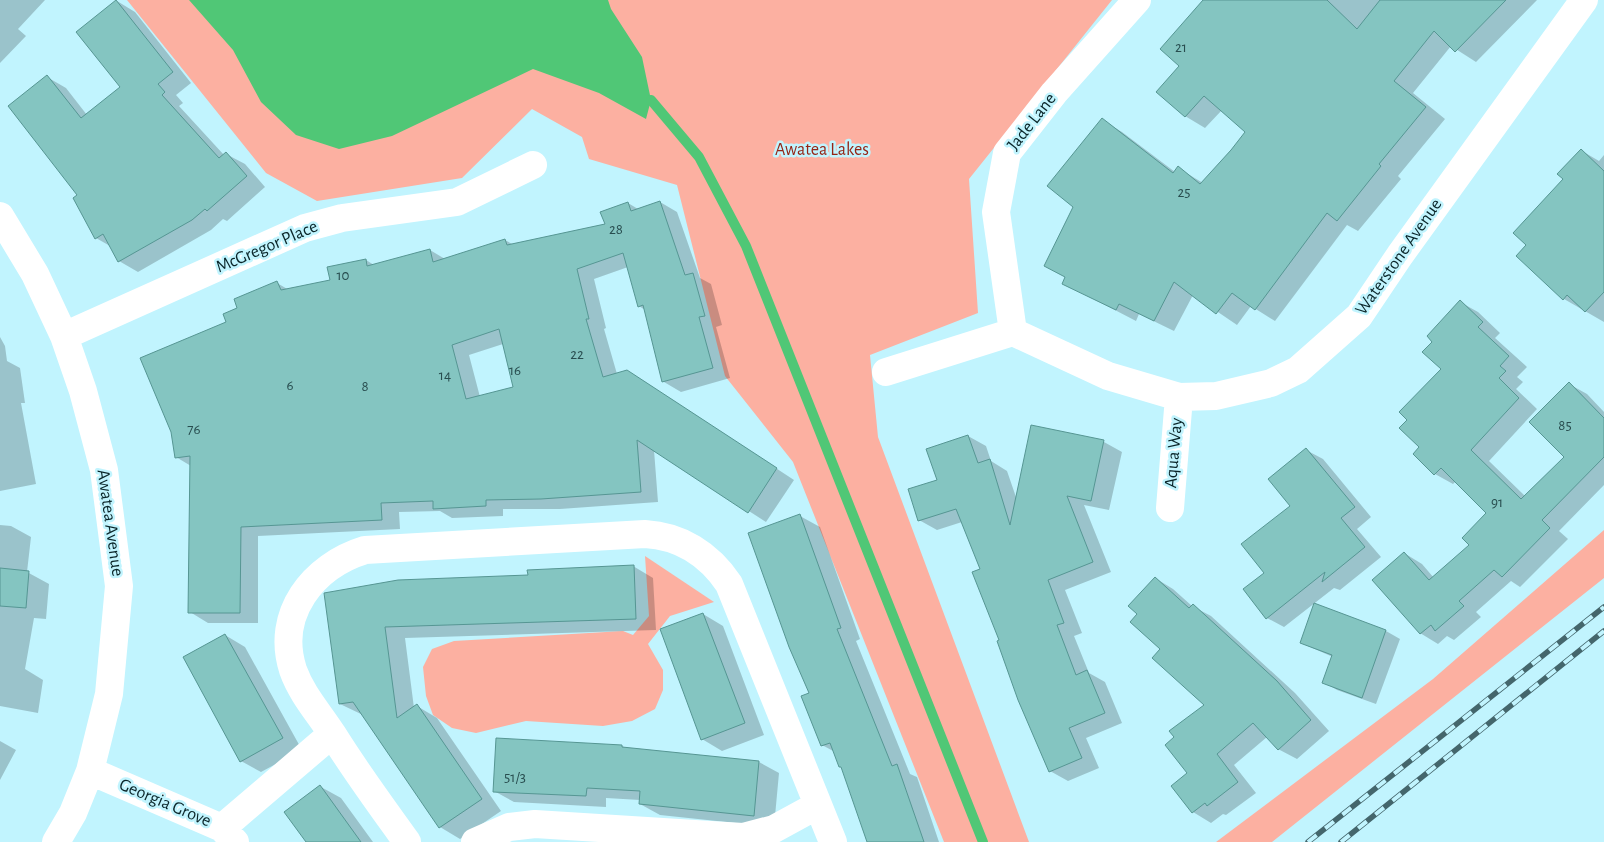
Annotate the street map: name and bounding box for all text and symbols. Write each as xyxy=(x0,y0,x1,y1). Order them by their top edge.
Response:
house number: 21 xyxy=(1175,40,1187,55)
street label: Jade Lane xyxy=(1004,90,1060,154)
park label: Awatea Lakes xyxy=(775,141,869,159)
house number: 25 xyxy=(1177,185,1191,200)
street label: Waterstone Avenue xyxy=(1352,196,1446,318)
street label: McGregor Place xyxy=(213,217,321,277)
house number: 28 xyxy=(609,222,623,237)
house number: 10 xyxy=(336,268,350,283)
house number: 22 xyxy=(570,347,584,362)
house number: 16 xyxy=(509,363,521,378)
house number: 14 xyxy=(439,368,451,383)
house number: 6 xyxy=(286,378,294,393)
house number: 8 xyxy=(361,379,369,394)
street label: Aqua Way xyxy=(1162,417,1186,489)
house number: 85 xyxy=(1558,418,1572,433)
house number: 76 xyxy=(187,422,201,437)
street label: Awatea Avenue xyxy=(94,468,126,578)
house number: 91 xyxy=(1491,495,1503,510)
house number: 51/3 xyxy=(504,770,526,785)
street label: Georgia Grove xyxy=(116,776,214,830)

